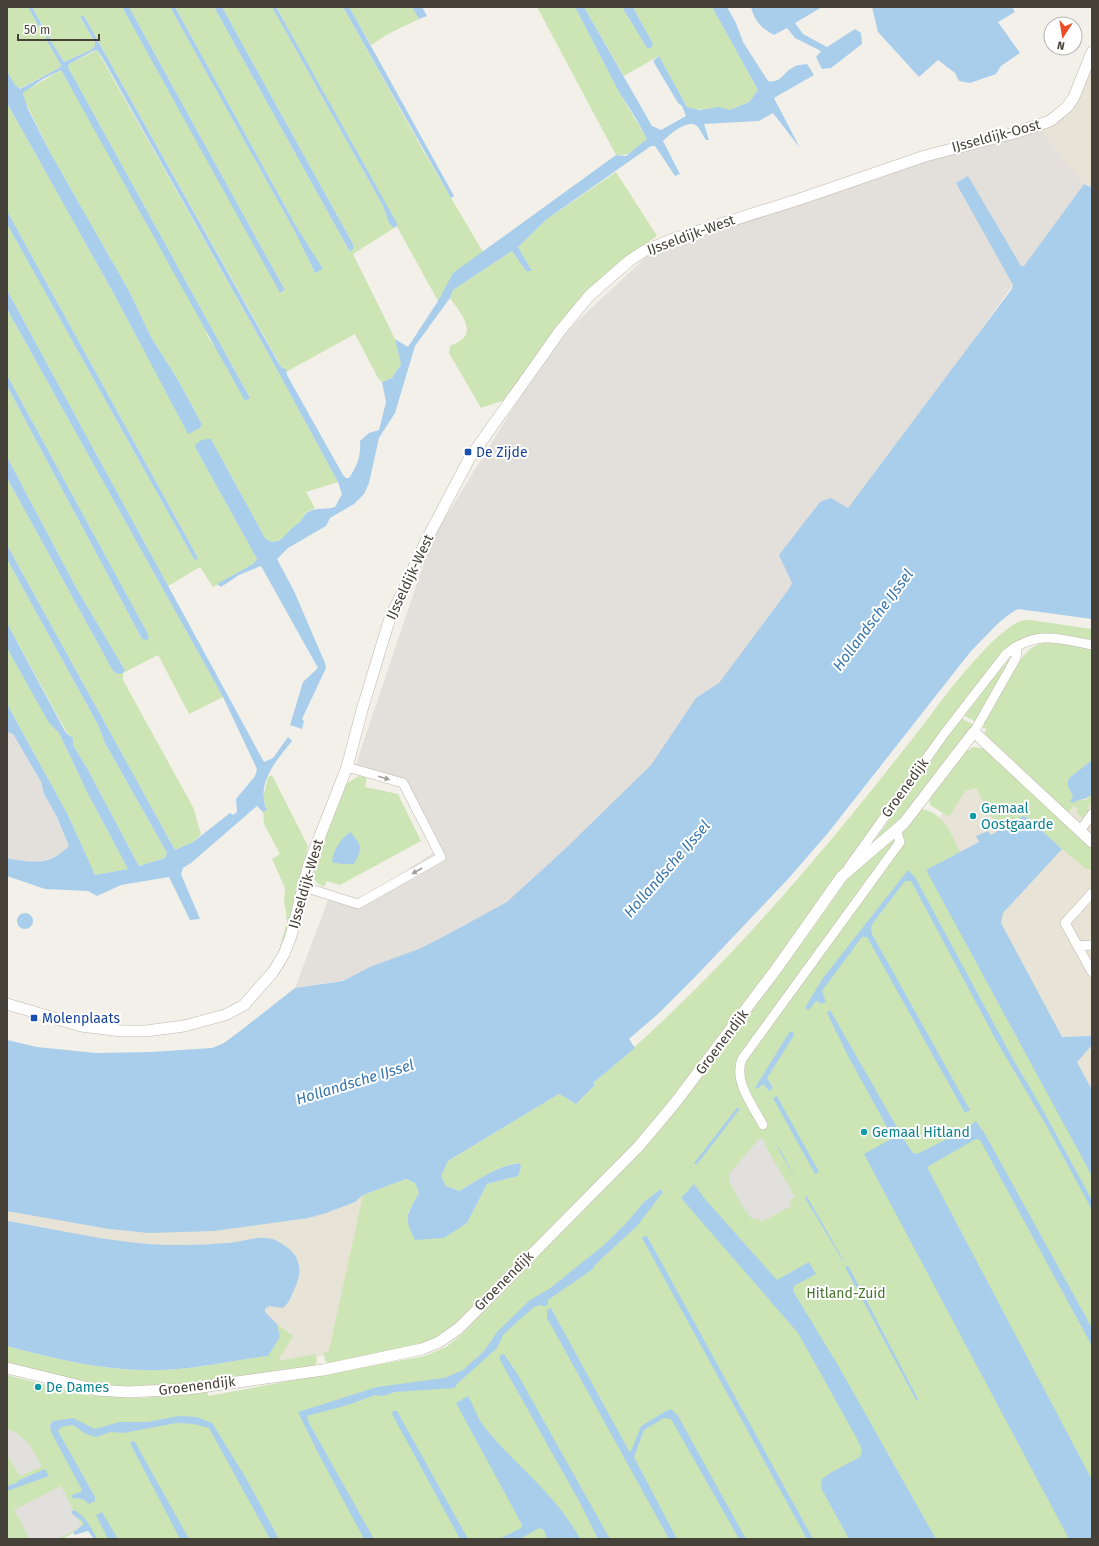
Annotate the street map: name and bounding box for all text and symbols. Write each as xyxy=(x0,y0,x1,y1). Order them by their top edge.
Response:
scale bar xyxy=(18,16,99,42)
north arrow xyxy=(1043,16,1083,56)
text: 50 m xyxy=(24,23,50,37)
text: N xyxy=(1056,38,1066,52)
street label: IJsseldijk-Oost xyxy=(950,116,1043,156)
street label: IJsseldijk-West xyxy=(645,211,738,259)
place label: De Zijde xyxy=(476,444,528,461)
marker: De Zijde xyxy=(463,447,473,457)
street label: IJsseldijk-West xyxy=(383,531,438,622)
water label: Hollandsche IJssel xyxy=(829,566,917,674)
street label: Groenedijk xyxy=(878,754,933,821)
one-way arrow xyxy=(379,775,391,781)
place label: Gemaal Oostgaarde xyxy=(981,800,1053,833)
marker: Gemaal Oostgaarde xyxy=(968,811,978,821)
water label: Hollandsche IJssel xyxy=(620,817,714,921)
street label: IJsseldijk-West xyxy=(285,836,327,931)
one-way arrow xyxy=(411,868,422,874)
street label: Groenendijk xyxy=(692,1005,752,1078)
place label: Molenplaats xyxy=(42,1010,120,1027)
marker: Molenplaats xyxy=(29,1013,39,1023)
water label: Hollandsche IJssel xyxy=(294,1056,416,1108)
place label: Gemaal Hitland xyxy=(872,1124,970,1141)
marker: Gemaal Hitland xyxy=(859,1127,869,1137)
street label: Groenendijk xyxy=(471,1247,538,1314)
park label: Hitland-Zuid xyxy=(806,1285,886,1302)
street label: Groenendijk xyxy=(158,1373,237,1399)
place label: De Dames xyxy=(46,1379,109,1396)
marker: De Dames xyxy=(33,1382,43,1392)

